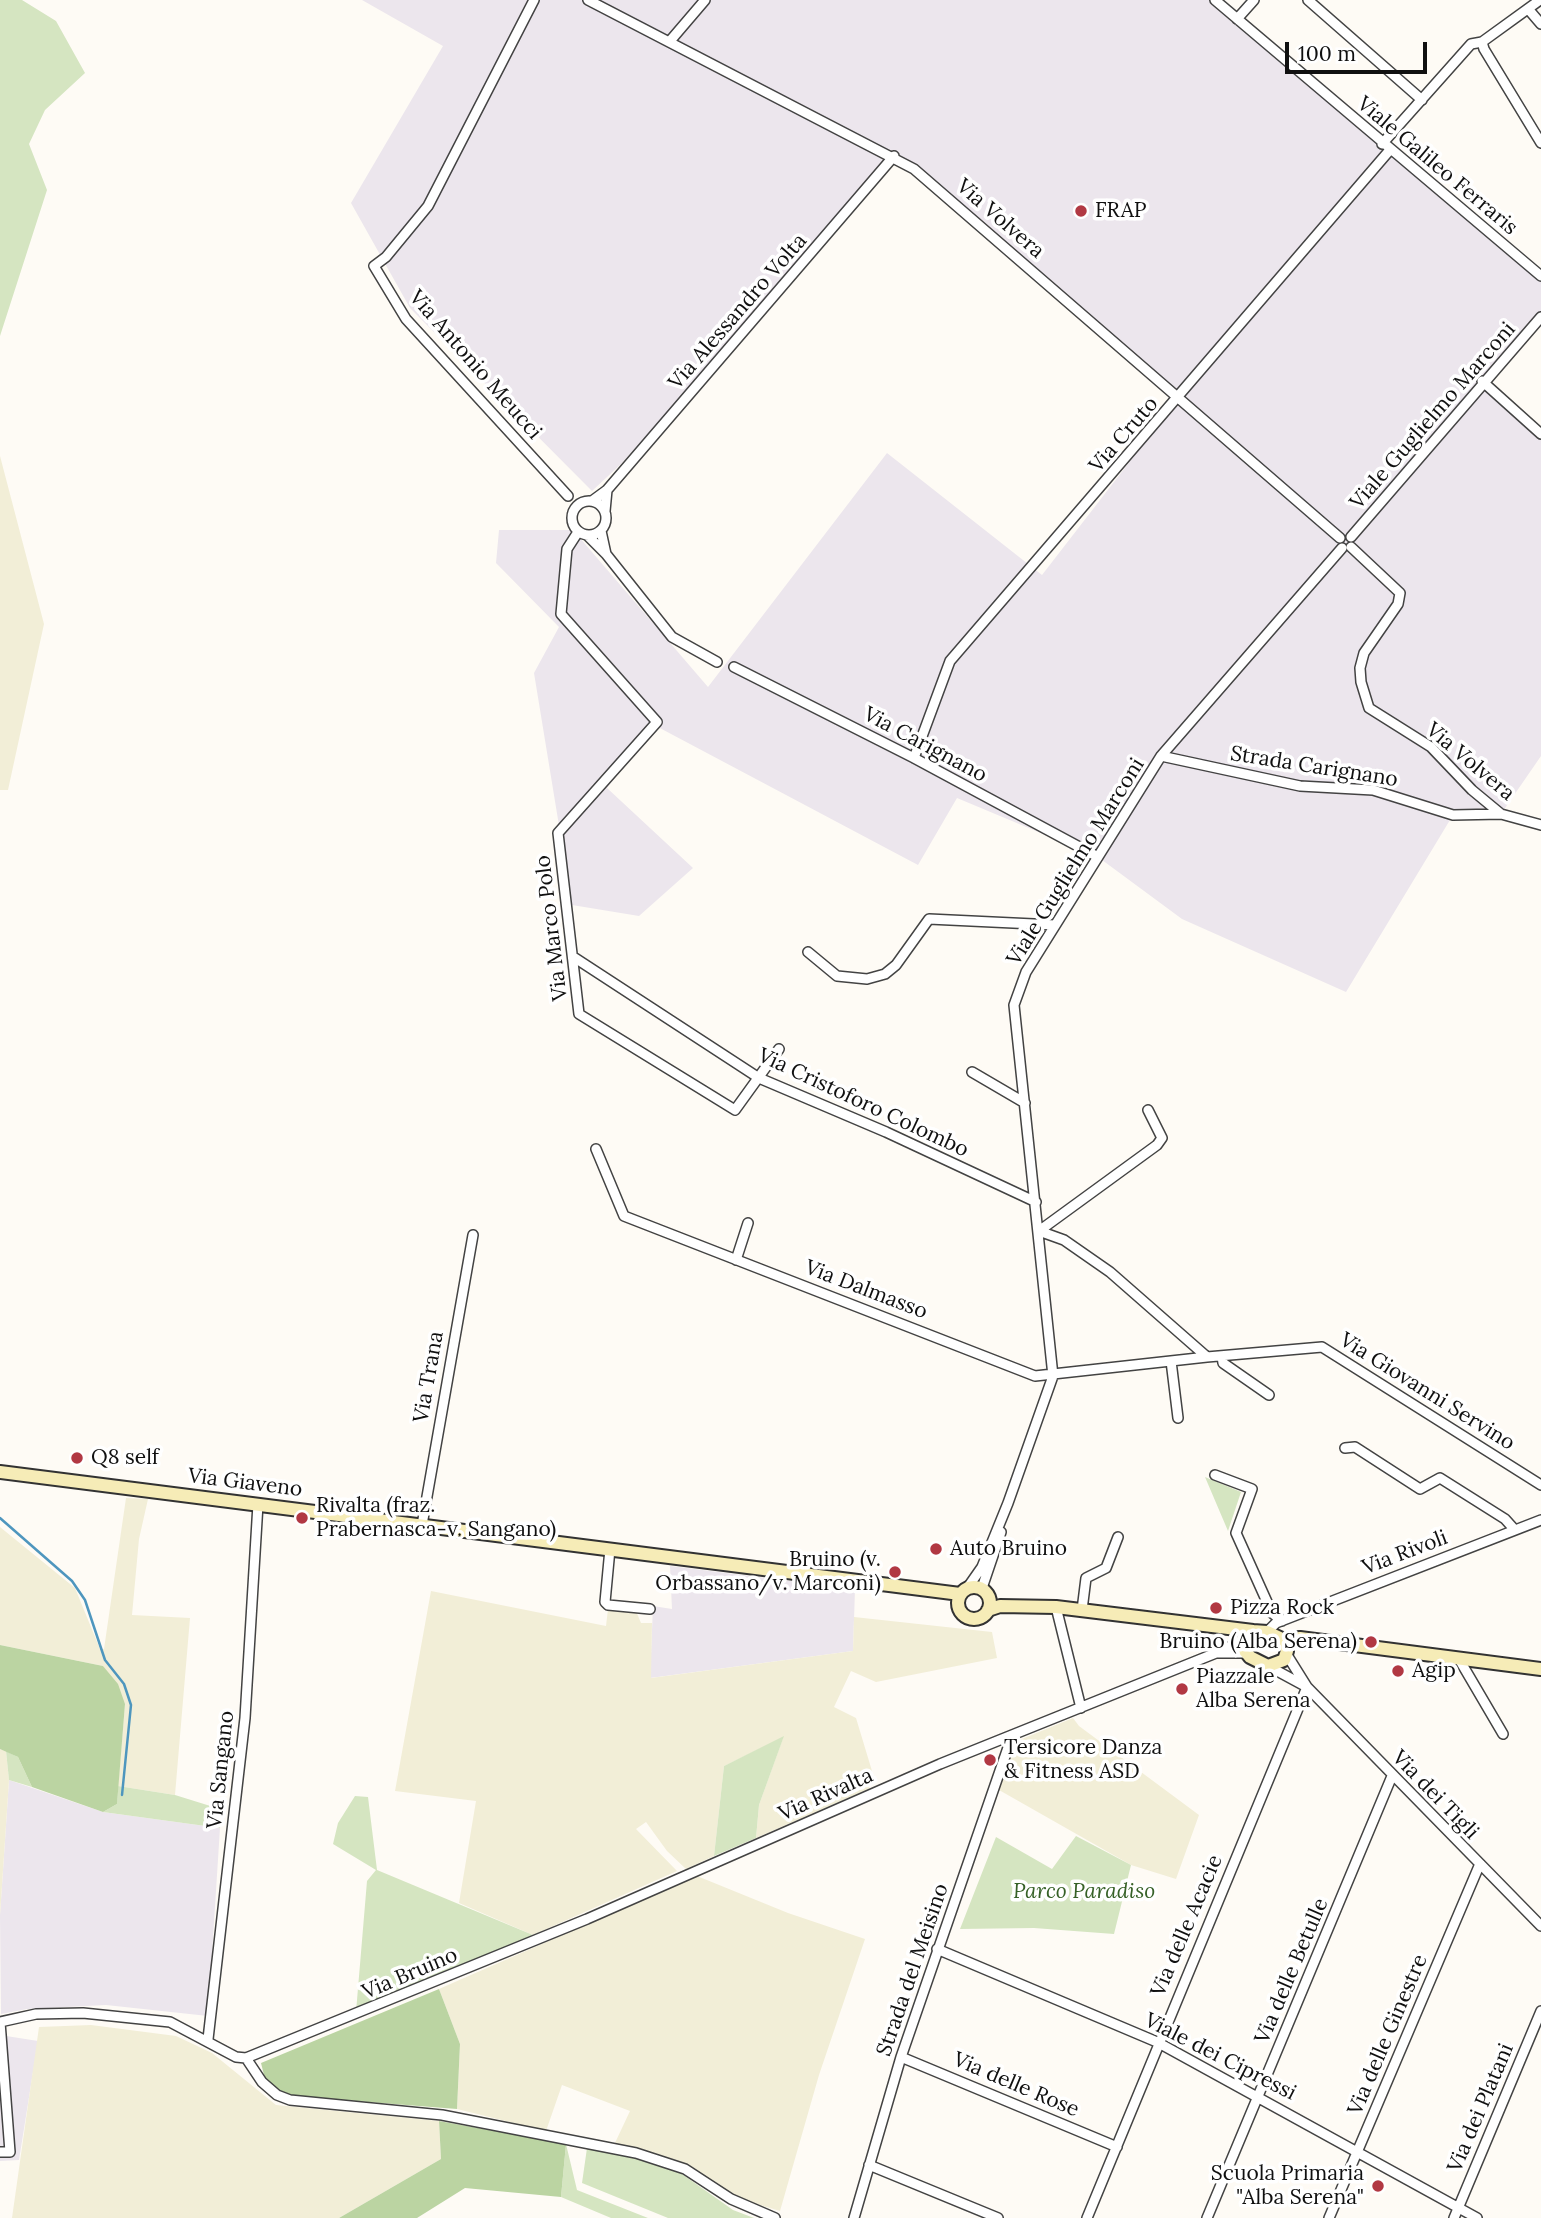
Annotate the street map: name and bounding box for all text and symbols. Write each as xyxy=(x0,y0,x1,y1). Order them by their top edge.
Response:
scale bar xyxy=(1289,28,1431,72)
text: 100 m xyxy=(1298,40,1356,67)
street label: Viale Galileo Ferraris xyxy=(1351,91,1523,241)
street label: Via Volvera xyxy=(951,174,1049,264)
place label: FRAP xyxy=(1095,198,1147,224)
marker: FRAP xyxy=(1073,203,1089,219)
street label: Via Alessandro Volta xyxy=(664,229,812,395)
street label: Via Antonio Meucci xyxy=(403,285,547,445)
street label: Viale Guglielmo Marconi xyxy=(1345,317,1521,515)
street label: Via Cruto xyxy=(1084,392,1164,478)
street label: Via Carignano xyxy=(859,702,991,788)
street label: Via Volvera xyxy=(1420,718,1520,806)
street label: Strada Carignano xyxy=(1228,741,1400,793)
street label: Viale Guglielmo Marconi xyxy=(1002,754,1150,970)
street label: Via Marco Polo xyxy=(531,854,573,1002)
street label: Via Cristoforo Colombo xyxy=(754,1043,972,1163)
street label: Via Dalmasso xyxy=(801,1255,931,1325)
street label: Via Giovanni Servino xyxy=(1335,1328,1519,1456)
street label: Via Trana xyxy=(409,1329,449,1425)
place label: Q8 self xyxy=(91,1445,159,1471)
marker: Q8 self xyxy=(69,1450,85,1466)
street label: Via Giaveno xyxy=(186,1463,304,1503)
place label: Rivalta (fraz. Prabernasca-v. Sangano) xyxy=(316,1493,556,1543)
marker: Rivalta (fraz. Prabernasca-v. Sangano) xyxy=(294,1510,310,1526)
street label: Via Rivoli xyxy=(1359,1525,1451,1581)
place label: Auto Bruino xyxy=(950,1536,1067,1562)
marker: Auto Bruino xyxy=(928,1541,944,1557)
place label: Bruino (v. Orbassano/v. Marconi) xyxy=(655,1547,881,1597)
marker: Bruino (v. Orbassano/v. Marconi) xyxy=(887,1564,903,1580)
place label: Pizza Rock xyxy=(1230,1595,1334,1621)
marker: Pizza Rock xyxy=(1208,1600,1224,1616)
place label: Bruino (Alba Serena) xyxy=(1159,1629,1357,1655)
marker: Bruino (Alba Serena) xyxy=(1363,1634,1379,1650)
place label: Agip xyxy=(1412,1658,1456,1684)
marker: Agip xyxy=(1390,1663,1406,1679)
place label: Piazzale Alba Serena xyxy=(1196,1664,1311,1714)
marker: Piazzale Alba Serena xyxy=(1174,1681,1190,1697)
street label: Via Sangano xyxy=(202,1710,240,1830)
place label: Tersicore Danza & Fitness ASD xyxy=(1004,1735,1162,1785)
street label: Via dei Tigli xyxy=(1386,1745,1484,1845)
marker: Tersicore Danza & Fitness ASD xyxy=(982,1752,998,1768)
street label: Via Rivalta xyxy=(775,1763,877,1827)
street label: Via delle Acacie xyxy=(1146,1851,1228,2001)
park label: Parco Paradiso xyxy=(1013,1879,1155,1905)
street label: Strada del Meisino xyxy=(872,1880,954,2060)
street label: Via delle Betulle xyxy=(1250,1894,1334,2048)
street label: Via Bruino xyxy=(359,1943,461,2005)
street label: Via delle Ginestre xyxy=(1343,1951,1433,2119)
street label: Viale dei Cipressi xyxy=(1140,2008,1300,2106)
street label: Via dei Platani xyxy=(1443,2040,1519,2176)
street label: Via delle Rose xyxy=(949,2047,1083,2123)
place label: Scuola Primaria "Alba Serena" xyxy=(1211,2161,1364,2211)
marker: Scuola Primaria "Alba Serena" xyxy=(1370,2178,1386,2194)

